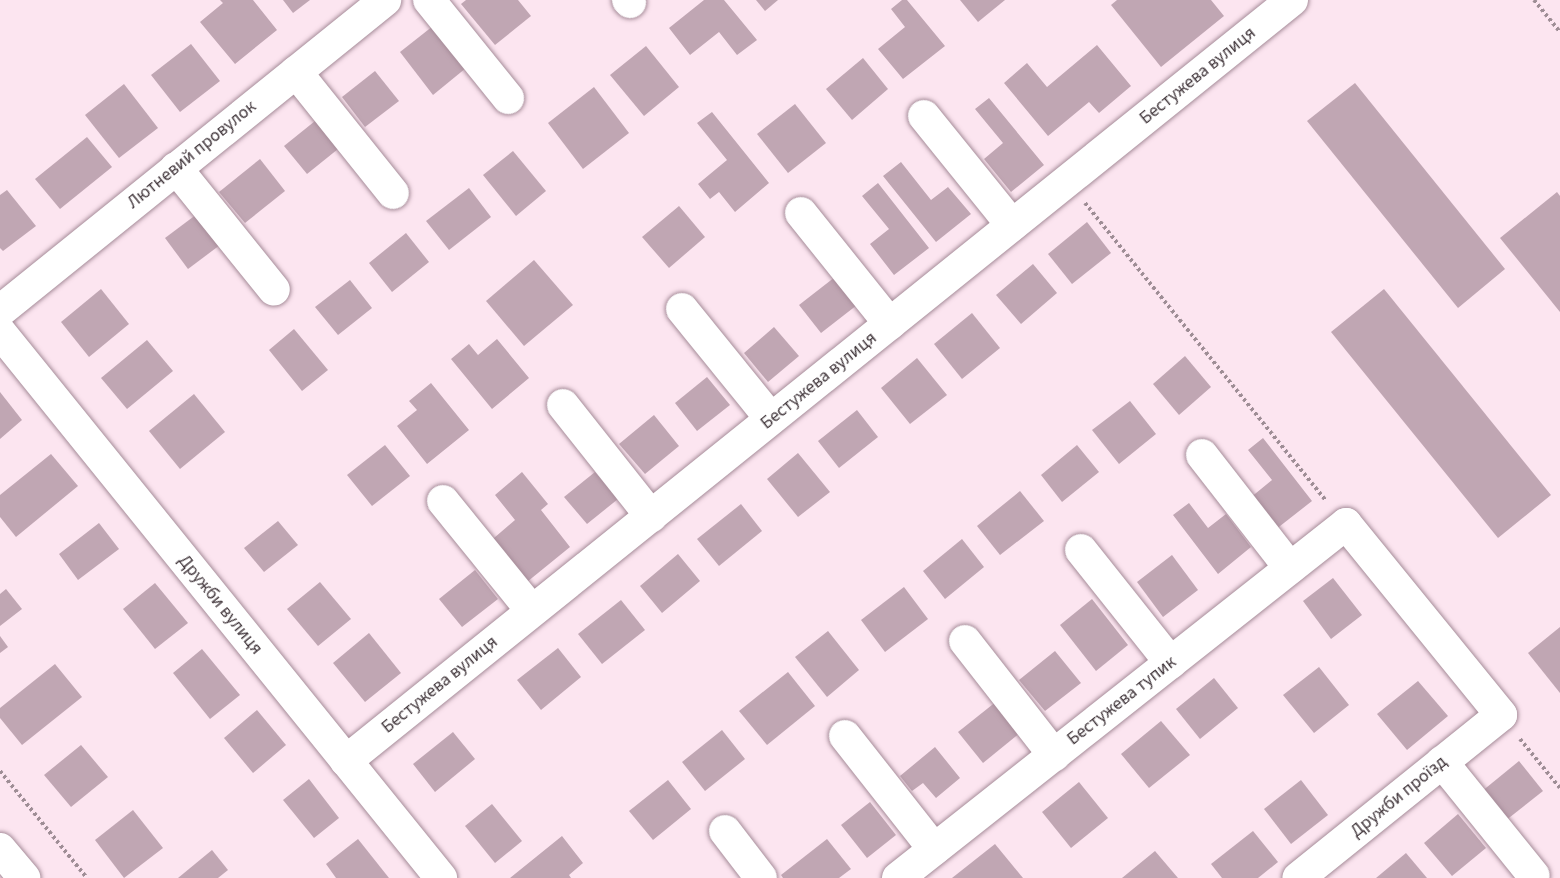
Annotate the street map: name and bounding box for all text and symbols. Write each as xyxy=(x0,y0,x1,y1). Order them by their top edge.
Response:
street label: Бестужева вулиця xyxy=(1136,23,1260,129)
street label: Лютневий провулок xyxy=(123,96,261,214)
street label: Бестужева вулиця xyxy=(757,328,881,434)
street label: Дружби вулиця xyxy=(173,551,267,659)
street label: Бестужева вулиця xyxy=(378,632,502,738)
street label: Бестужева тупик xyxy=(1063,652,1181,750)
street label: Дружби проїзд xyxy=(1346,752,1452,842)

